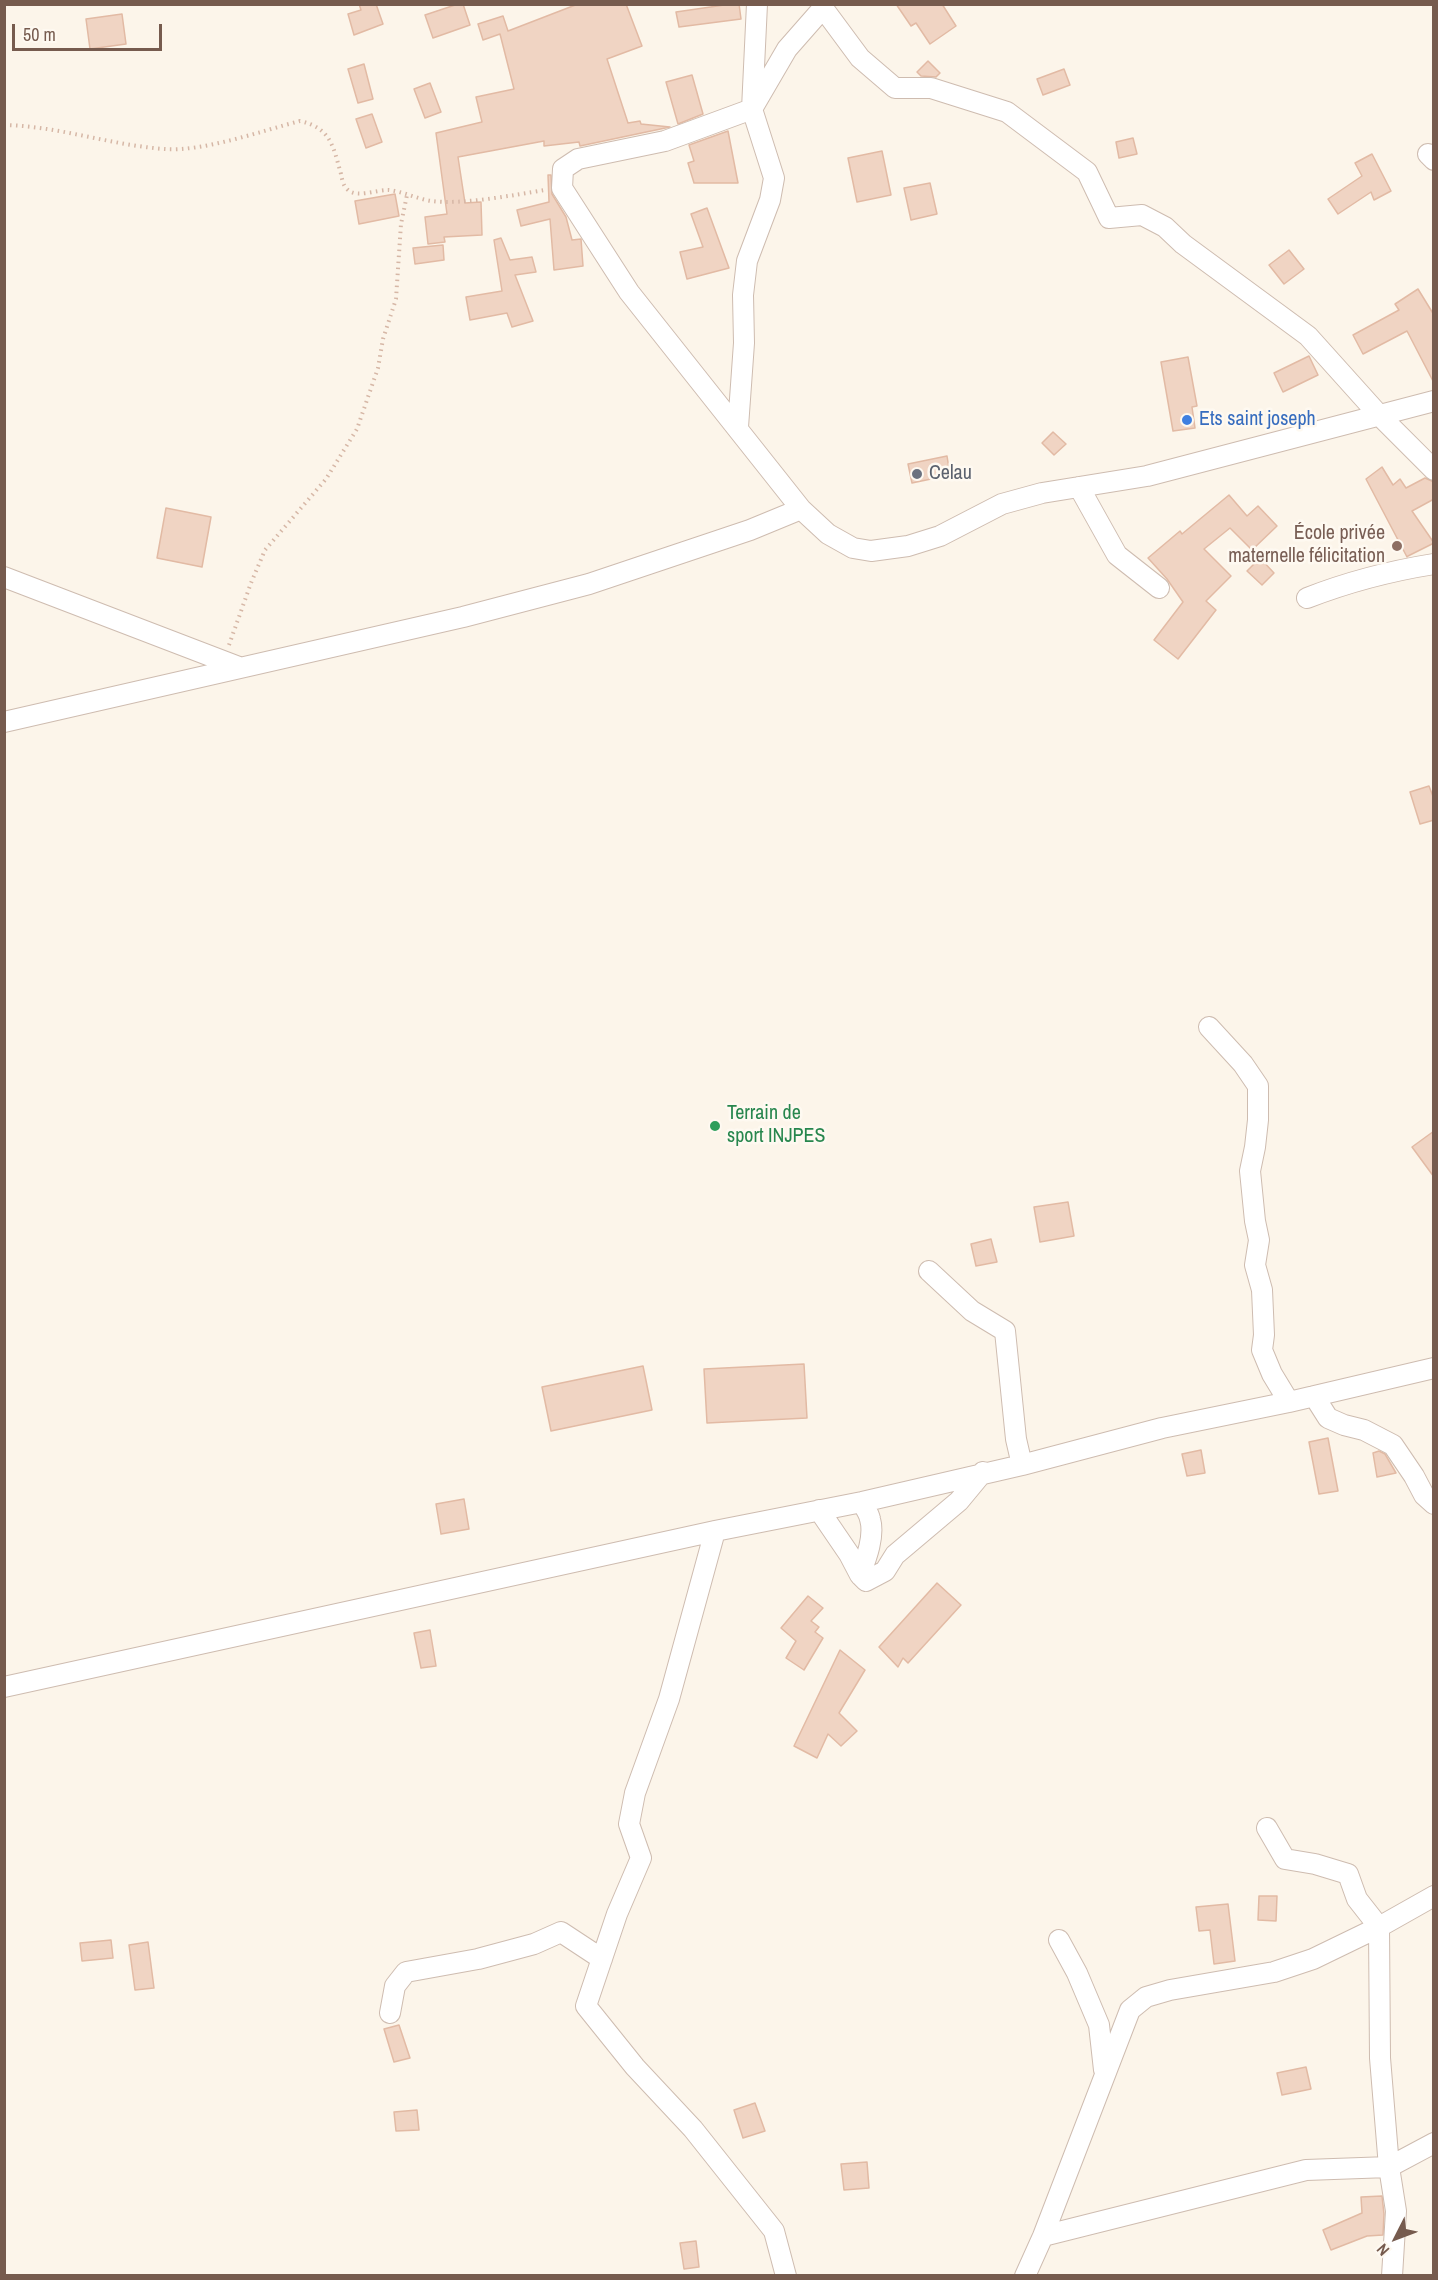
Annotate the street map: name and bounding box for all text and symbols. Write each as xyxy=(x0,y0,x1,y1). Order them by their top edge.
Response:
scale bar xyxy=(15,12,165,50)
text: 50 m xyxy=(23,22,56,47)
place label: Ets saint joseph xyxy=(1199,408,1316,432)
marker: Ets saint joseph xyxy=(1180,413,1194,427)
place label: Celau xyxy=(929,462,972,486)
marker: Celau xyxy=(910,467,924,481)
place label: École privée maternelle félicitation xyxy=(1228,522,1385,569)
marker: École privée maternelle félicitation xyxy=(1390,539,1404,553)
place label: Terrain de sport INJPES xyxy=(727,1102,825,1149)
marker: Terrain de sport INJPES xyxy=(708,1119,722,1133)
north arrow xyxy=(1366,2208,1426,2268)
text: N xyxy=(1371,2239,1394,2261)

